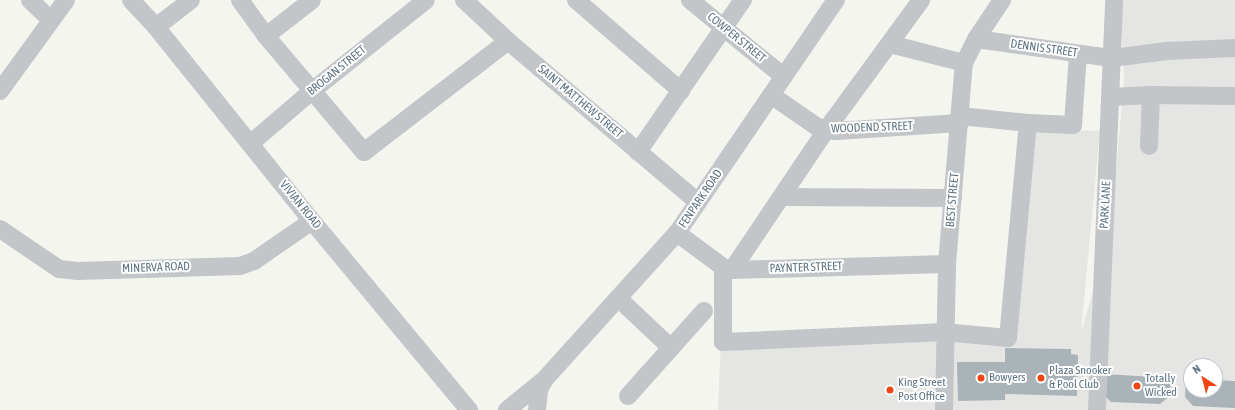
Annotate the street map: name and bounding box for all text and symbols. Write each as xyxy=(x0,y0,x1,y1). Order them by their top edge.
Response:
street label: COWPER STREET xyxy=(704,10,768,66)
street label: DENNIS STREET xyxy=(1010,37,1078,61)
street label: BROGAN STREET xyxy=(305,43,369,99)
street label: SAINT MATTHEW STREET xyxy=(535,62,625,142)
street label: WOODEND STREET xyxy=(831,119,913,137)
street label: FENPARK ROAD xyxy=(676,167,726,231)
street label: BEST STREET xyxy=(943,172,963,228)
street label: VIVIAN ROAD xyxy=(276,178,324,232)
street label: PARK LANE xyxy=(1098,181,1114,229)
street label: MINERVA ROAD xyxy=(122,260,190,276)
street label: PAYNTER STREET xyxy=(769,260,843,276)
north arrow xyxy=(1183,358,1223,398)
text: N xyxy=(1190,362,1203,376)
place label: Plaza Snooker & Pool Club xyxy=(1049,364,1111,392)
place label: Bowyers xyxy=(989,371,1025,385)
place label: Totally Wicked xyxy=(1145,372,1177,400)
marker: Bowyers xyxy=(976,373,986,383)
marker: Plaza Snooker & Pool Club xyxy=(1036,373,1046,383)
place label: King Street Post Office xyxy=(898,376,946,404)
marker: Totally Wicked xyxy=(1132,381,1142,391)
marker: King Street Post Office xyxy=(885,385,895,395)

